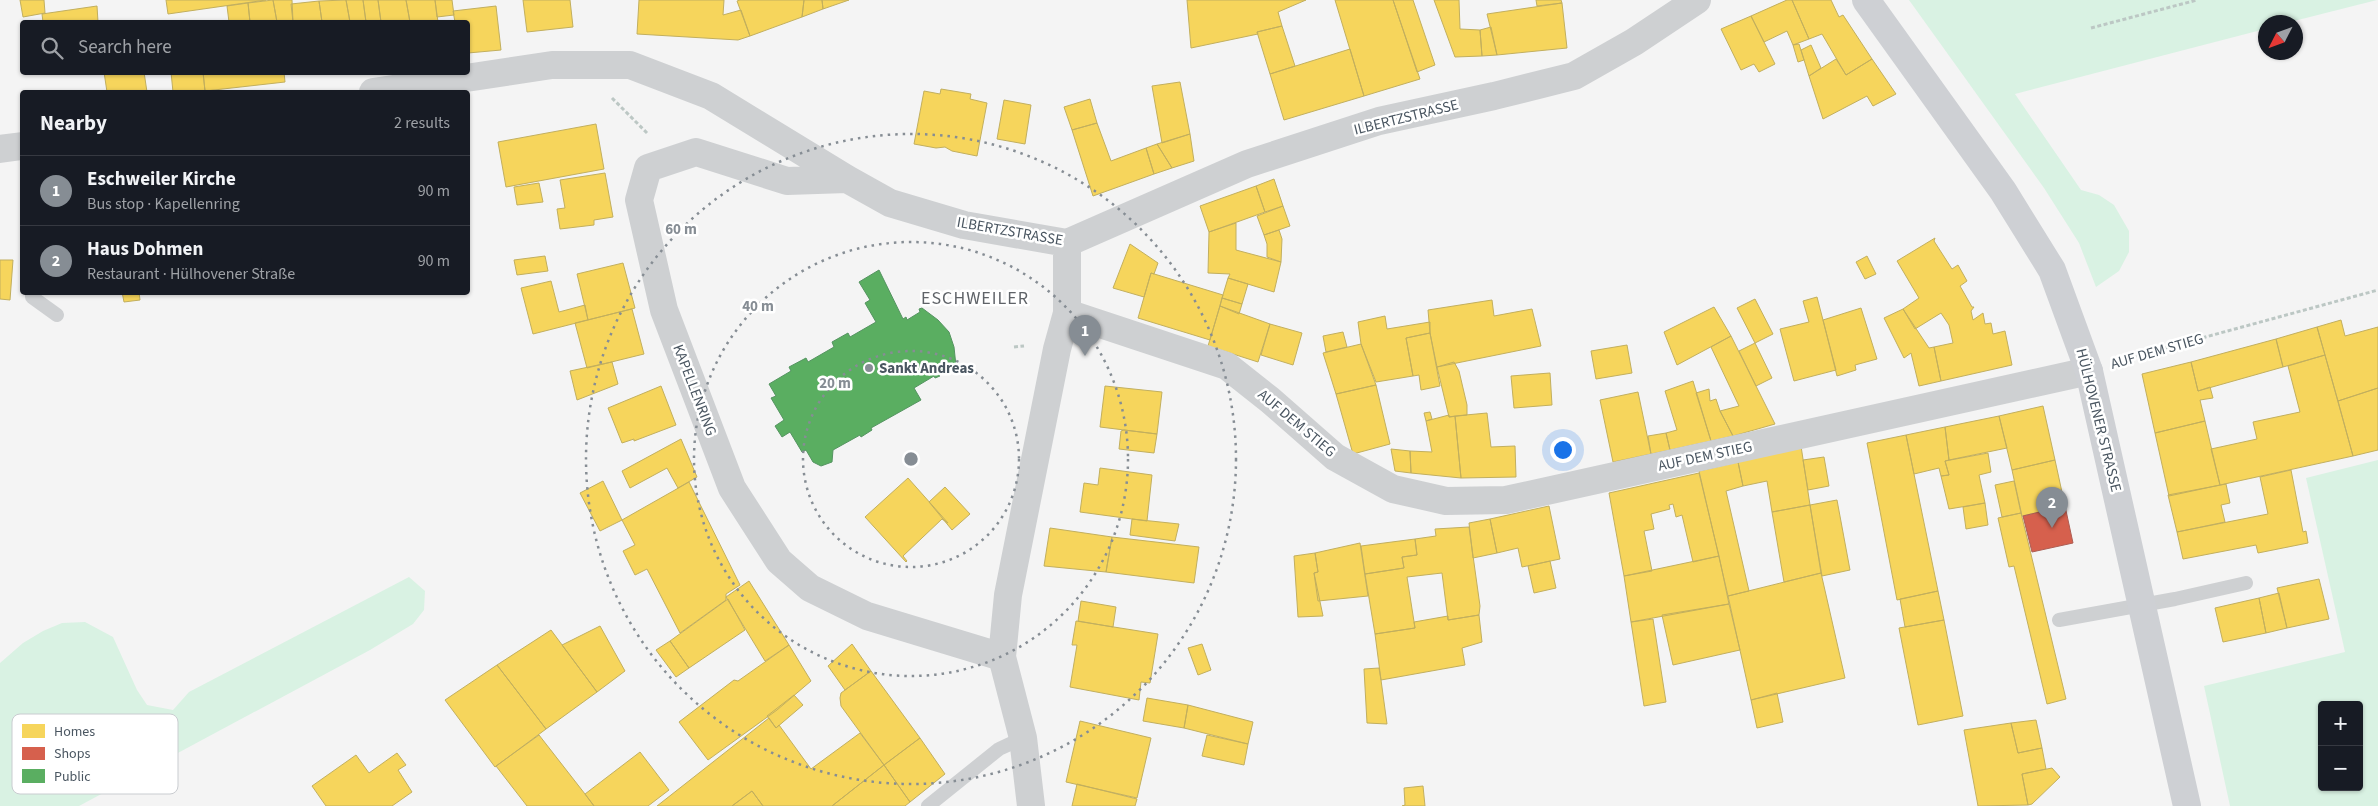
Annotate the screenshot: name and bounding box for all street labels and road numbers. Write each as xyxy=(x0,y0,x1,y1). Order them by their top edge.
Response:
street label: ILBERTZSTRASSE xyxy=(1352,94,1461,141)
street label: ILBERTZSTRASSE xyxy=(955,212,1065,251)
street label: AUF DEM STIEG xyxy=(2108,328,2206,375)
street label: KAPELLENRING xyxy=(667,341,722,439)
street label: HÜLHOVENER STRASSE xyxy=(2071,346,2127,494)
street label: AUF DEM STIEG xyxy=(1253,385,1340,462)
street label: AUF DEM STIEG xyxy=(1656,436,1754,477)

